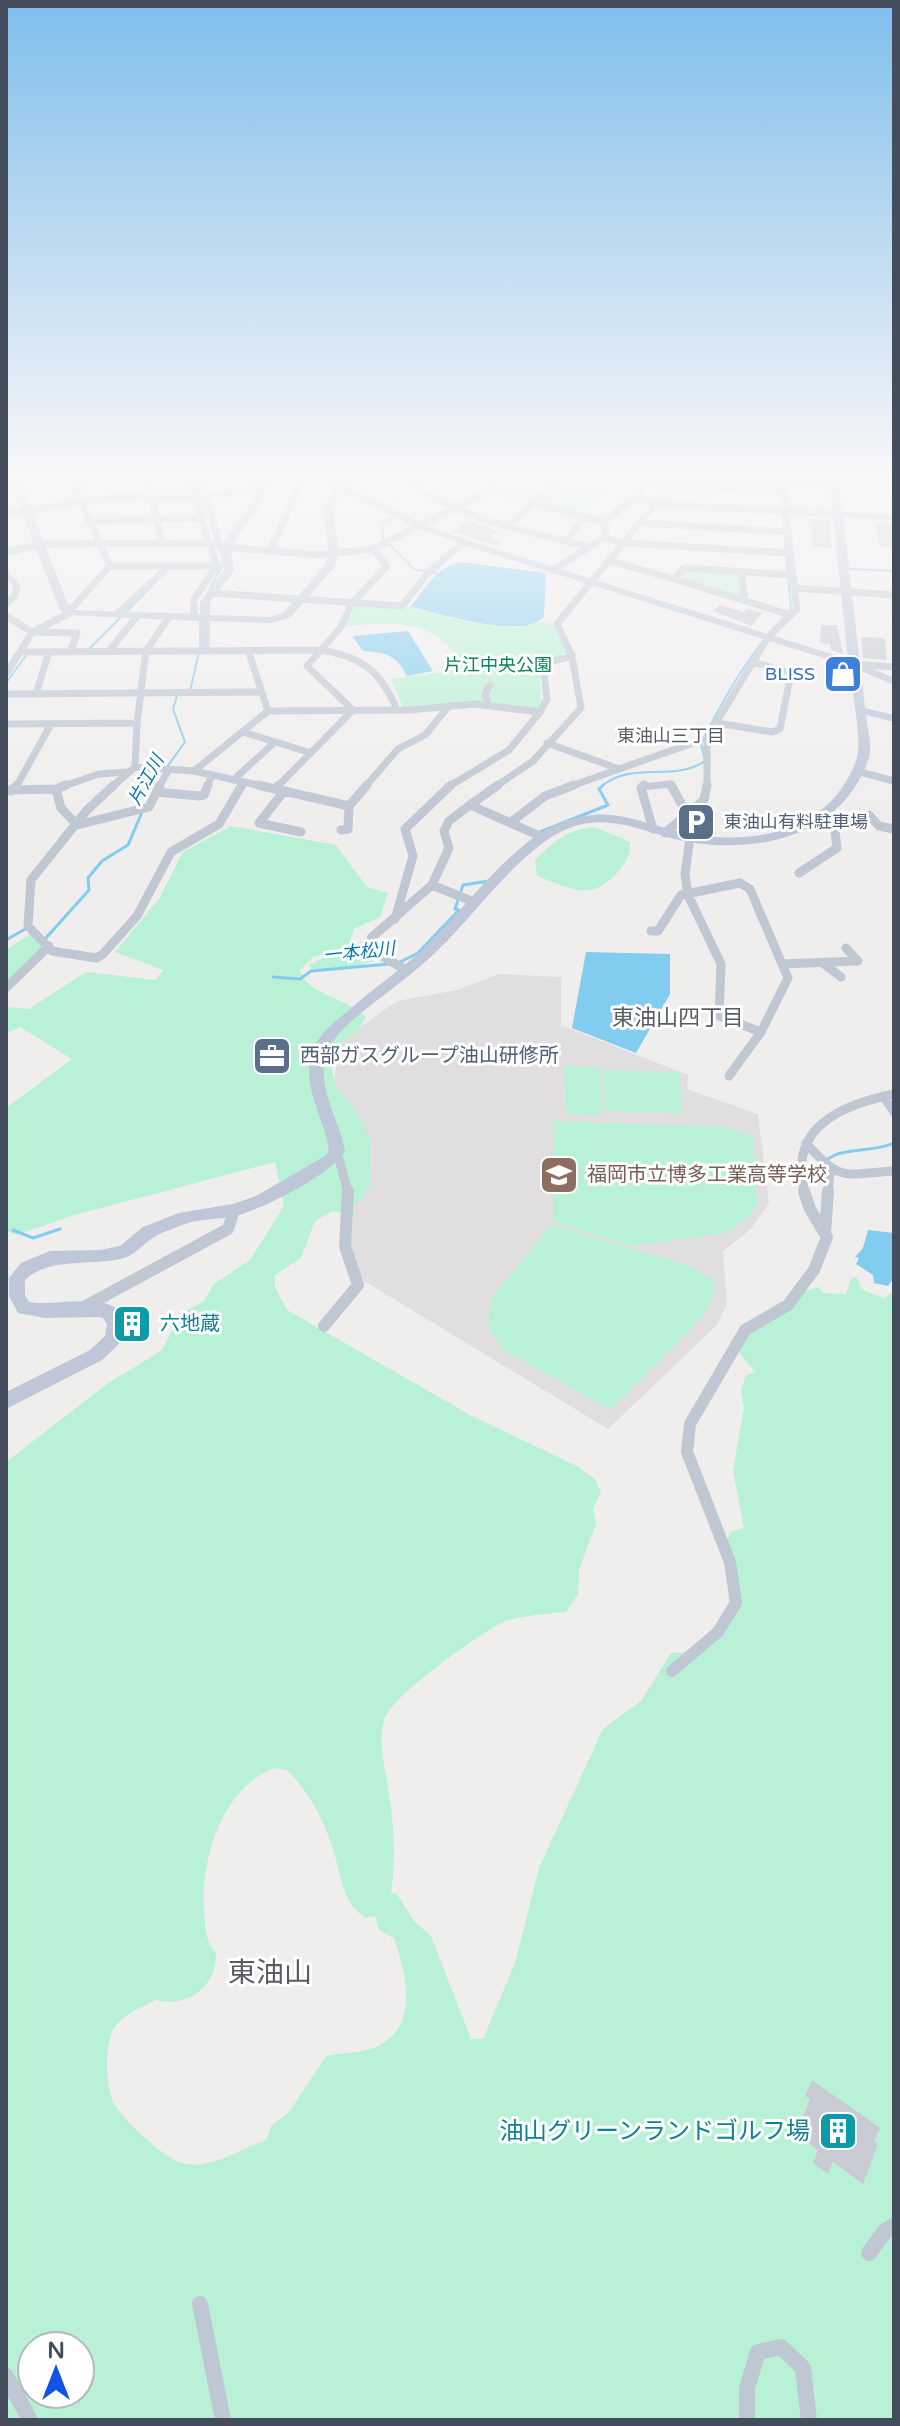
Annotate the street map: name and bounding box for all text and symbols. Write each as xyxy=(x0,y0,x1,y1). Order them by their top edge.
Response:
shop icon: BLISS xyxy=(822,653,864,695)
park label: 片江中央公園 xyxy=(444,654,552,676)
place label: BLISS xyxy=(765,663,815,685)
district label: 東油山三丁目 xyxy=(617,725,725,747)
water label: 片江川 xyxy=(123,749,170,809)
parking icon: 東油山有料駐車場 xyxy=(675,801,717,843)
place label: 東油山有料駐車場 xyxy=(724,811,868,833)
water label: 一本松川 xyxy=(322,937,398,967)
district label: 東油山四丁目 xyxy=(612,1005,744,1031)
office icon: 西部ガスグループ油山研修所 xyxy=(251,1035,293,1077)
place label: 西部ガスグループ油山研修所 xyxy=(300,1044,559,1068)
school or university icon: 福岡市立博多工業高等学校 xyxy=(538,1154,580,1196)
place label: 福岡市立博多工業高等学校 xyxy=(587,1163,827,1187)
building icon: 六地蔵 xyxy=(111,1303,153,1345)
place label: 六地蔵 xyxy=(160,1312,220,1336)
district label: 東油山 xyxy=(228,1956,312,1990)
building icon: 油山グリーンランドゴルフ場 xyxy=(817,2110,859,2152)
place label: 油山グリーンランドゴルフ場 xyxy=(499,2117,810,2146)
north arrow xyxy=(16,2330,96,2410)
text: N xyxy=(47,2338,65,2364)

